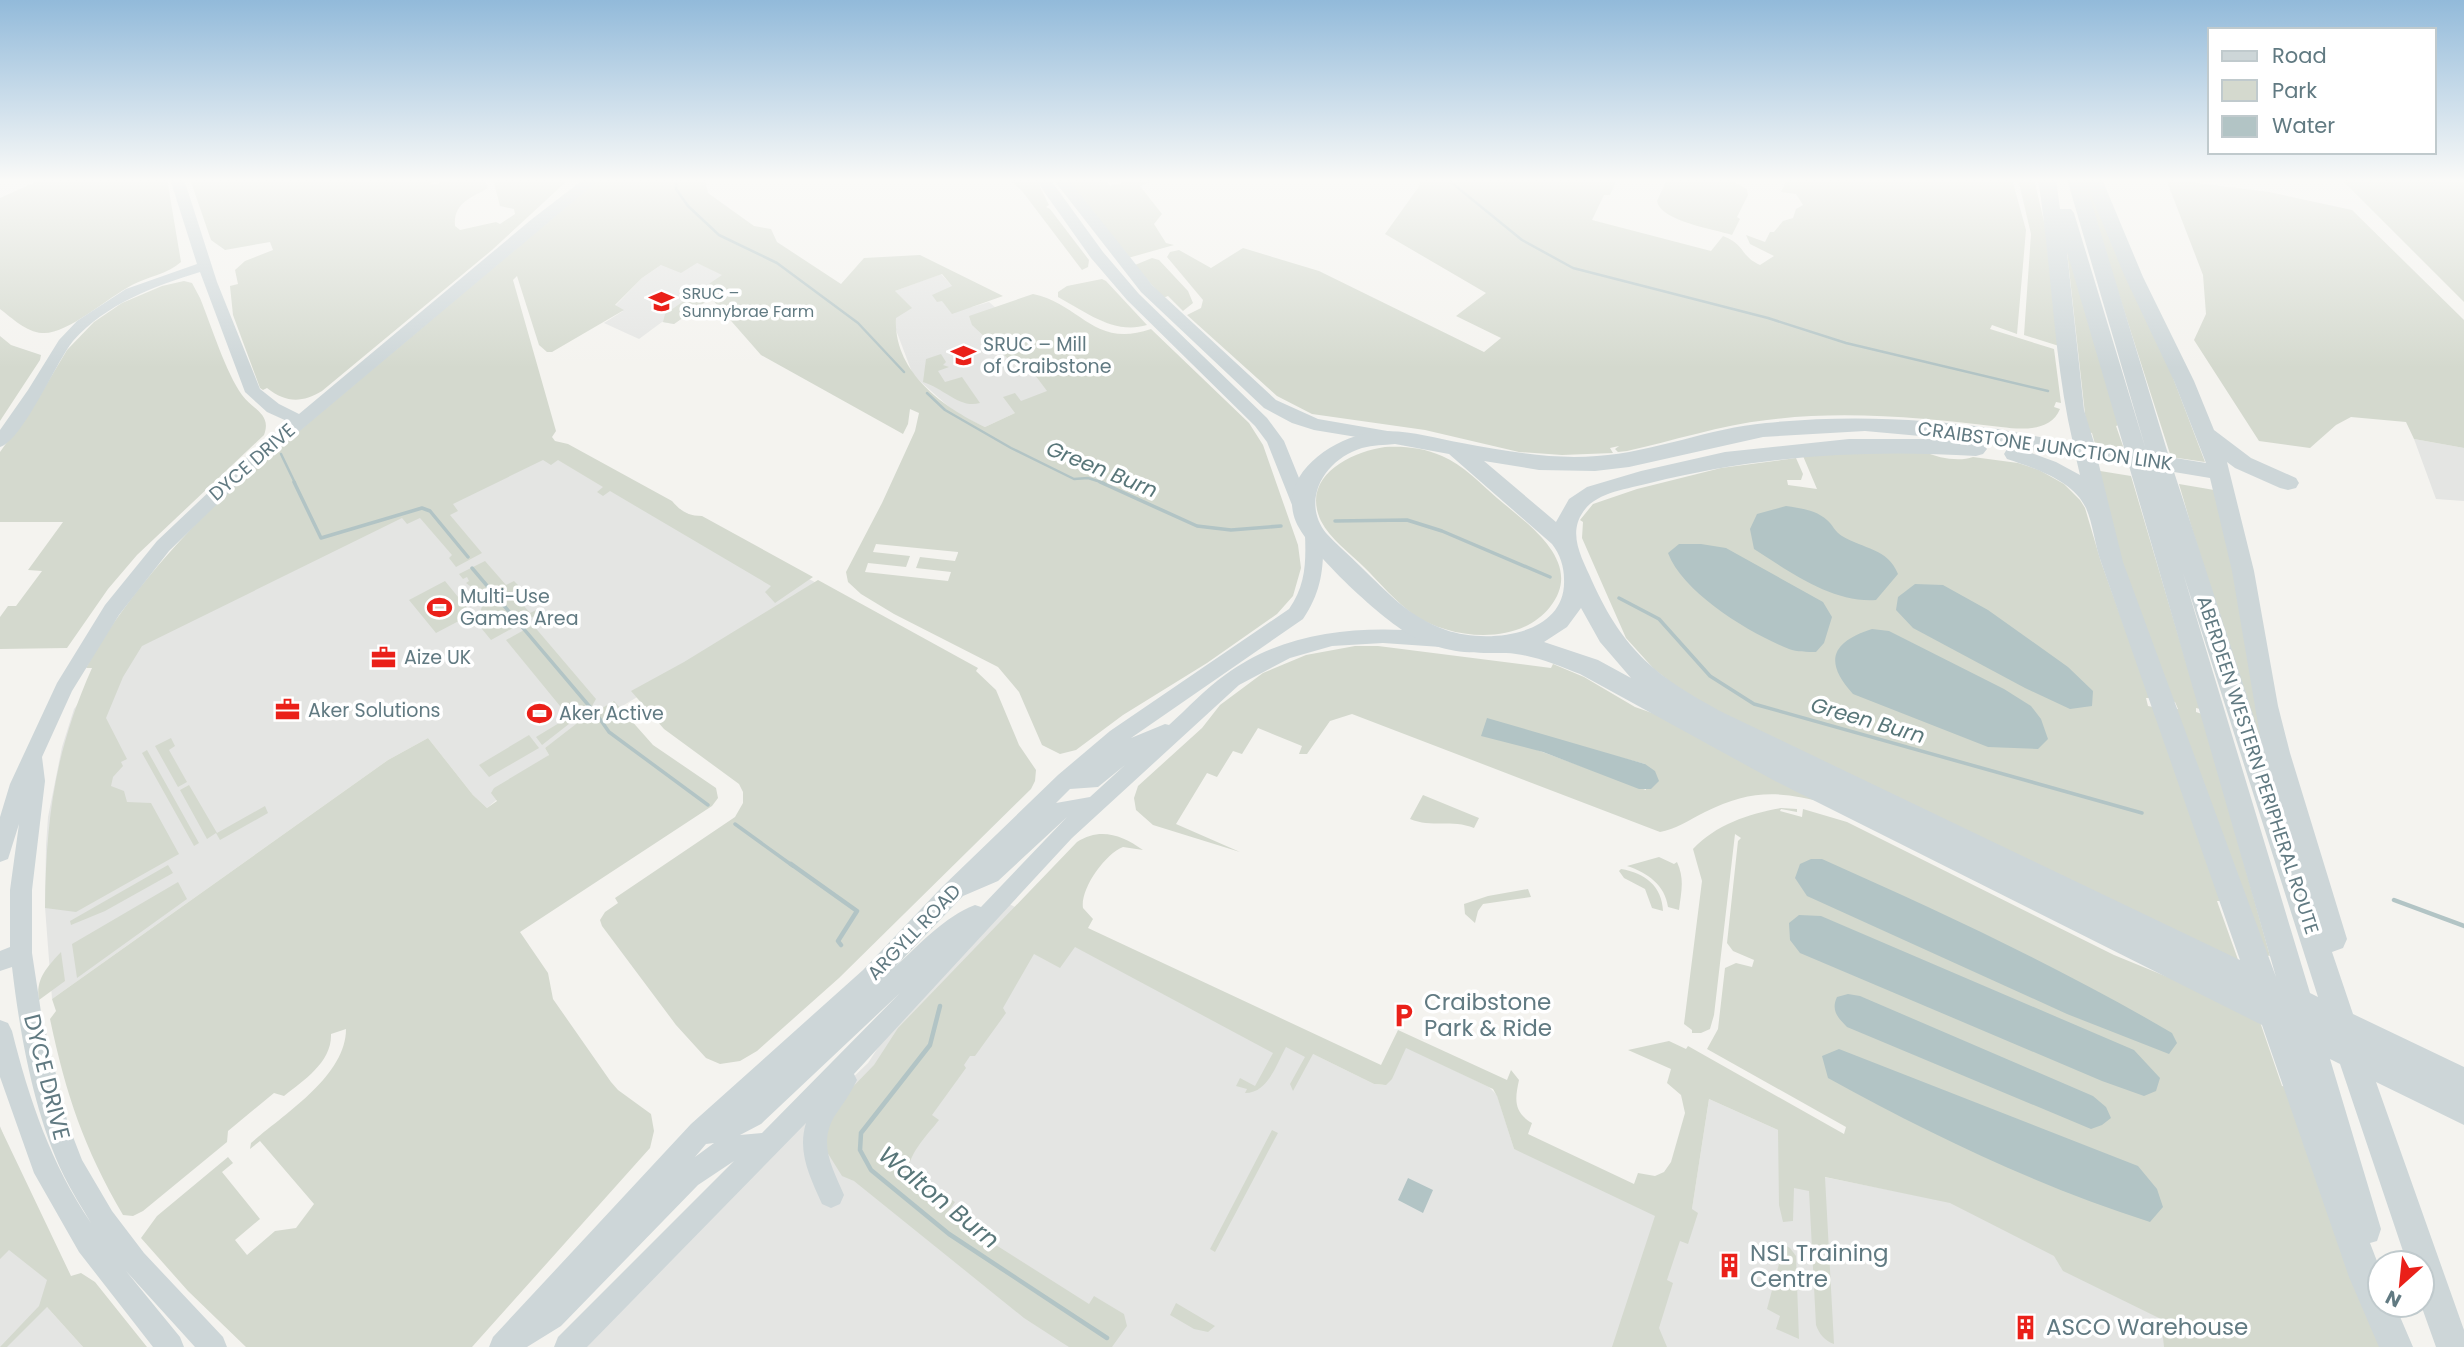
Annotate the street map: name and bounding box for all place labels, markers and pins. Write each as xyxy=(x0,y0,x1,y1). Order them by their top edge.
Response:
place label: SRUC – Sunnybrae Farm xyxy=(682,282,814,323)
school or university icon: SRUC – Sunnybrae Farm xyxy=(648,288,676,316)
place label: SRUC – Mill of Craibstone xyxy=(983,331,1112,380)
school or university icon: SRUC – Mill of Craibstone xyxy=(949,341,977,369)
place label: Multi-Use Games Area xyxy=(460,583,578,632)
sports icon: Multi-Use Games Area xyxy=(426,593,454,621)
office icon: Aize UK xyxy=(370,643,398,671)
place label: Aize UK xyxy=(404,644,471,671)
office icon: Aker Solutions xyxy=(274,696,302,724)
place label: Aker Solutions xyxy=(308,697,441,724)
sports icon: Aker Active xyxy=(525,699,553,727)
place label: Aker Active xyxy=(559,700,664,727)
place label: Craibstone Park & Ride xyxy=(1424,986,1552,1044)
parking icon: Craibstone Park & Ride xyxy=(1390,1001,1418,1029)
place label: NSL Training Centre xyxy=(1750,1237,1889,1295)
building icon: NSL Training Centre xyxy=(1716,1252,1744,1280)
place label: ASCO Warehouse xyxy=(2046,1311,2248,1343)
building icon: ASCO Warehouse xyxy=(2012,1313,2040,1341)

